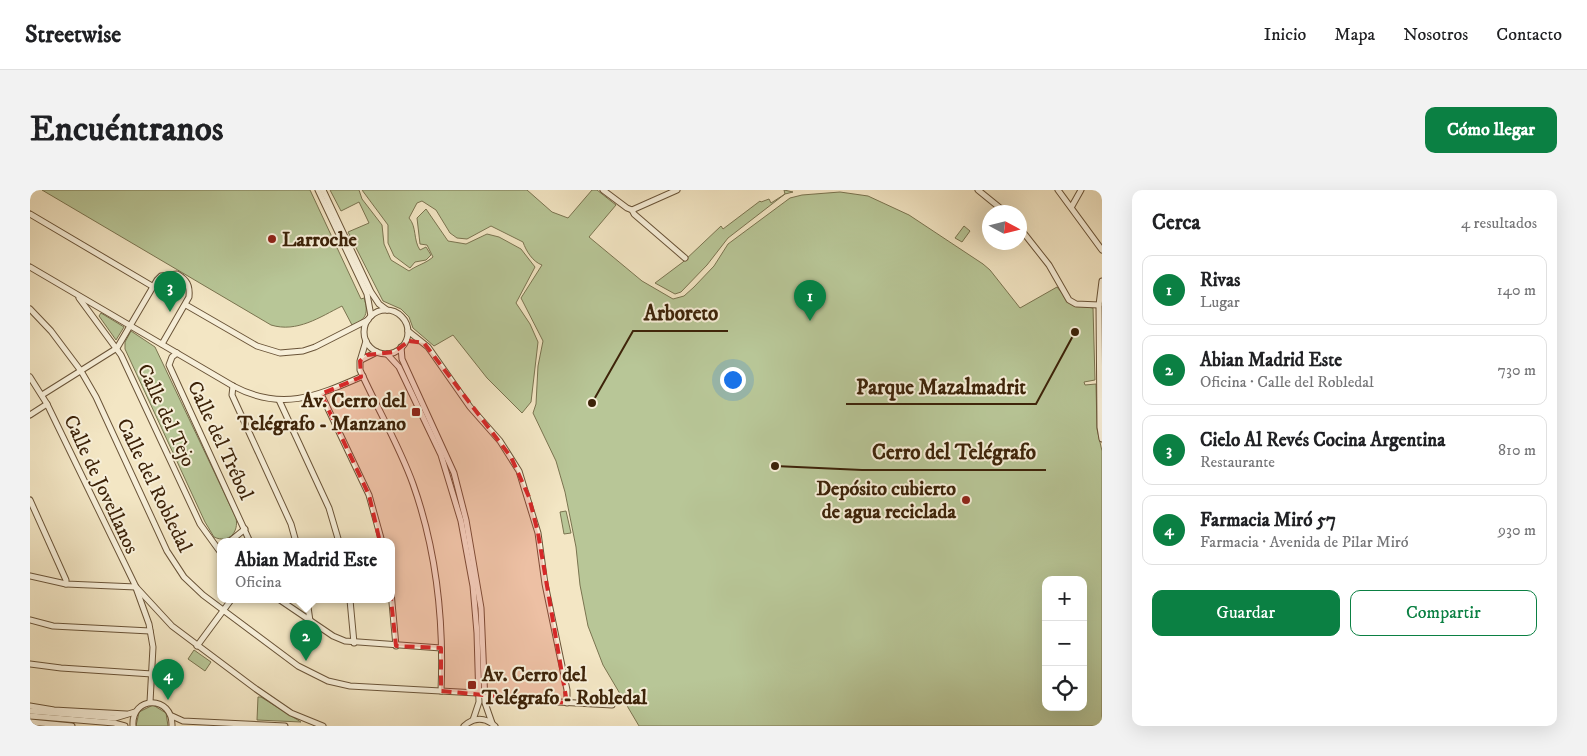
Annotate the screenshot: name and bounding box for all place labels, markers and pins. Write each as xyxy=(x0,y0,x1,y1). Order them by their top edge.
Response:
place label: Larroche xyxy=(282,228,358,253)
marker: Larroche xyxy=(266,233,278,245)
pin: 3 xyxy=(154,271,186,312)
pin: 1 xyxy=(794,280,826,321)
callout: Arboreto xyxy=(633,295,728,331)
callout: Parque Mazalmadrit xyxy=(846,368,1036,404)
place label: Av. Cerro del Telégrafo - Manzano xyxy=(237,389,407,437)
marker: Av. Cerro del Telégrafo - Manzano xyxy=(410,406,422,418)
callout: Cerro del Telégrafo xyxy=(862,434,1046,470)
place label: Depósito cubierto de agua reciclada xyxy=(816,477,956,525)
marker: Depósito cubierto de agua reciclada xyxy=(960,494,972,506)
pin: 2 xyxy=(290,620,322,661)
pin: 4 xyxy=(152,659,184,700)
place label: Av. Cerro del Telégrafo - Robledal xyxy=(481,663,648,711)
marker: Av. Cerro del Telégrafo - Robledal xyxy=(466,679,478,691)

